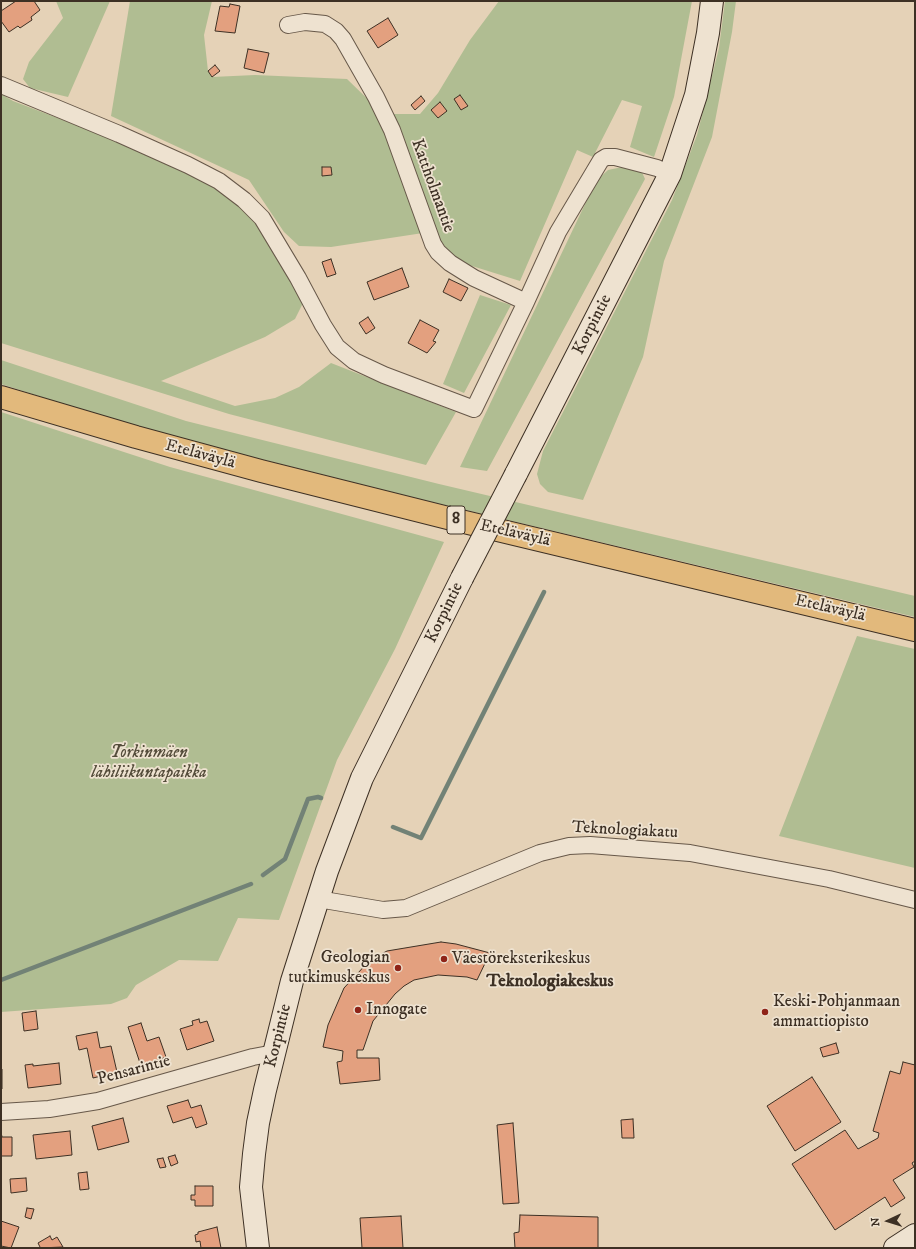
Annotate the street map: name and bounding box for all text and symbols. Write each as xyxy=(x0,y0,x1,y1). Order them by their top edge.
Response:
street label: Kattholmantie xyxy=(406,137,458,235)
street label: Korpintie xyxy=(569,291,617,359)
street label: Eteläväylä xyxy=(163,436,237,474)
road number: 8 xyxy=(447,506,465,534)
street label: Eteläväylä xyxy=(478,516,552,552)
street label: Korpintie xyxy=(422,579,468,647)
street label: Eteläväylä xyxy=(793,591,867,627)
park label: Torkinmäen lähiliikuntapaikka xyxy=(91,743,207,783)
street label: Teknologiakatu xyxy=(571,818,679,844)
place label: Geologian tutkimuskeskus xyxy=(288,948,390,988)
place label: Väestöreksterikeskus xyxy=(452,949,590,969)
marker: Väestöreksterikeskus xyxy=(439,954,449,964)
marker: Geologian tutkimuskeskus xyxy=(393,963,403,973)
district label: Teknologiakeskus xyxy=(486,971,614,993)
place label: Keski-Pohjanmaan ammattiopisto xyxy=(773,992,900,1032)
place label: Innogate xyxy=(366,1000,427,1020)
street label: Korpintie xyxy=(261,1002,297,1070)
marker: Innogate xyxy=(353,1005,363,1015)
marker: Keski-Pohjanmaan ammattiopisto xyxy=(760,1007,770,1017)
street label: Pensarintie xyxy=(95,1051,173,1091)
north arrow xyxy=(868,1201,908,1241)
text: N xyxy=(869,1217,883,1227)

